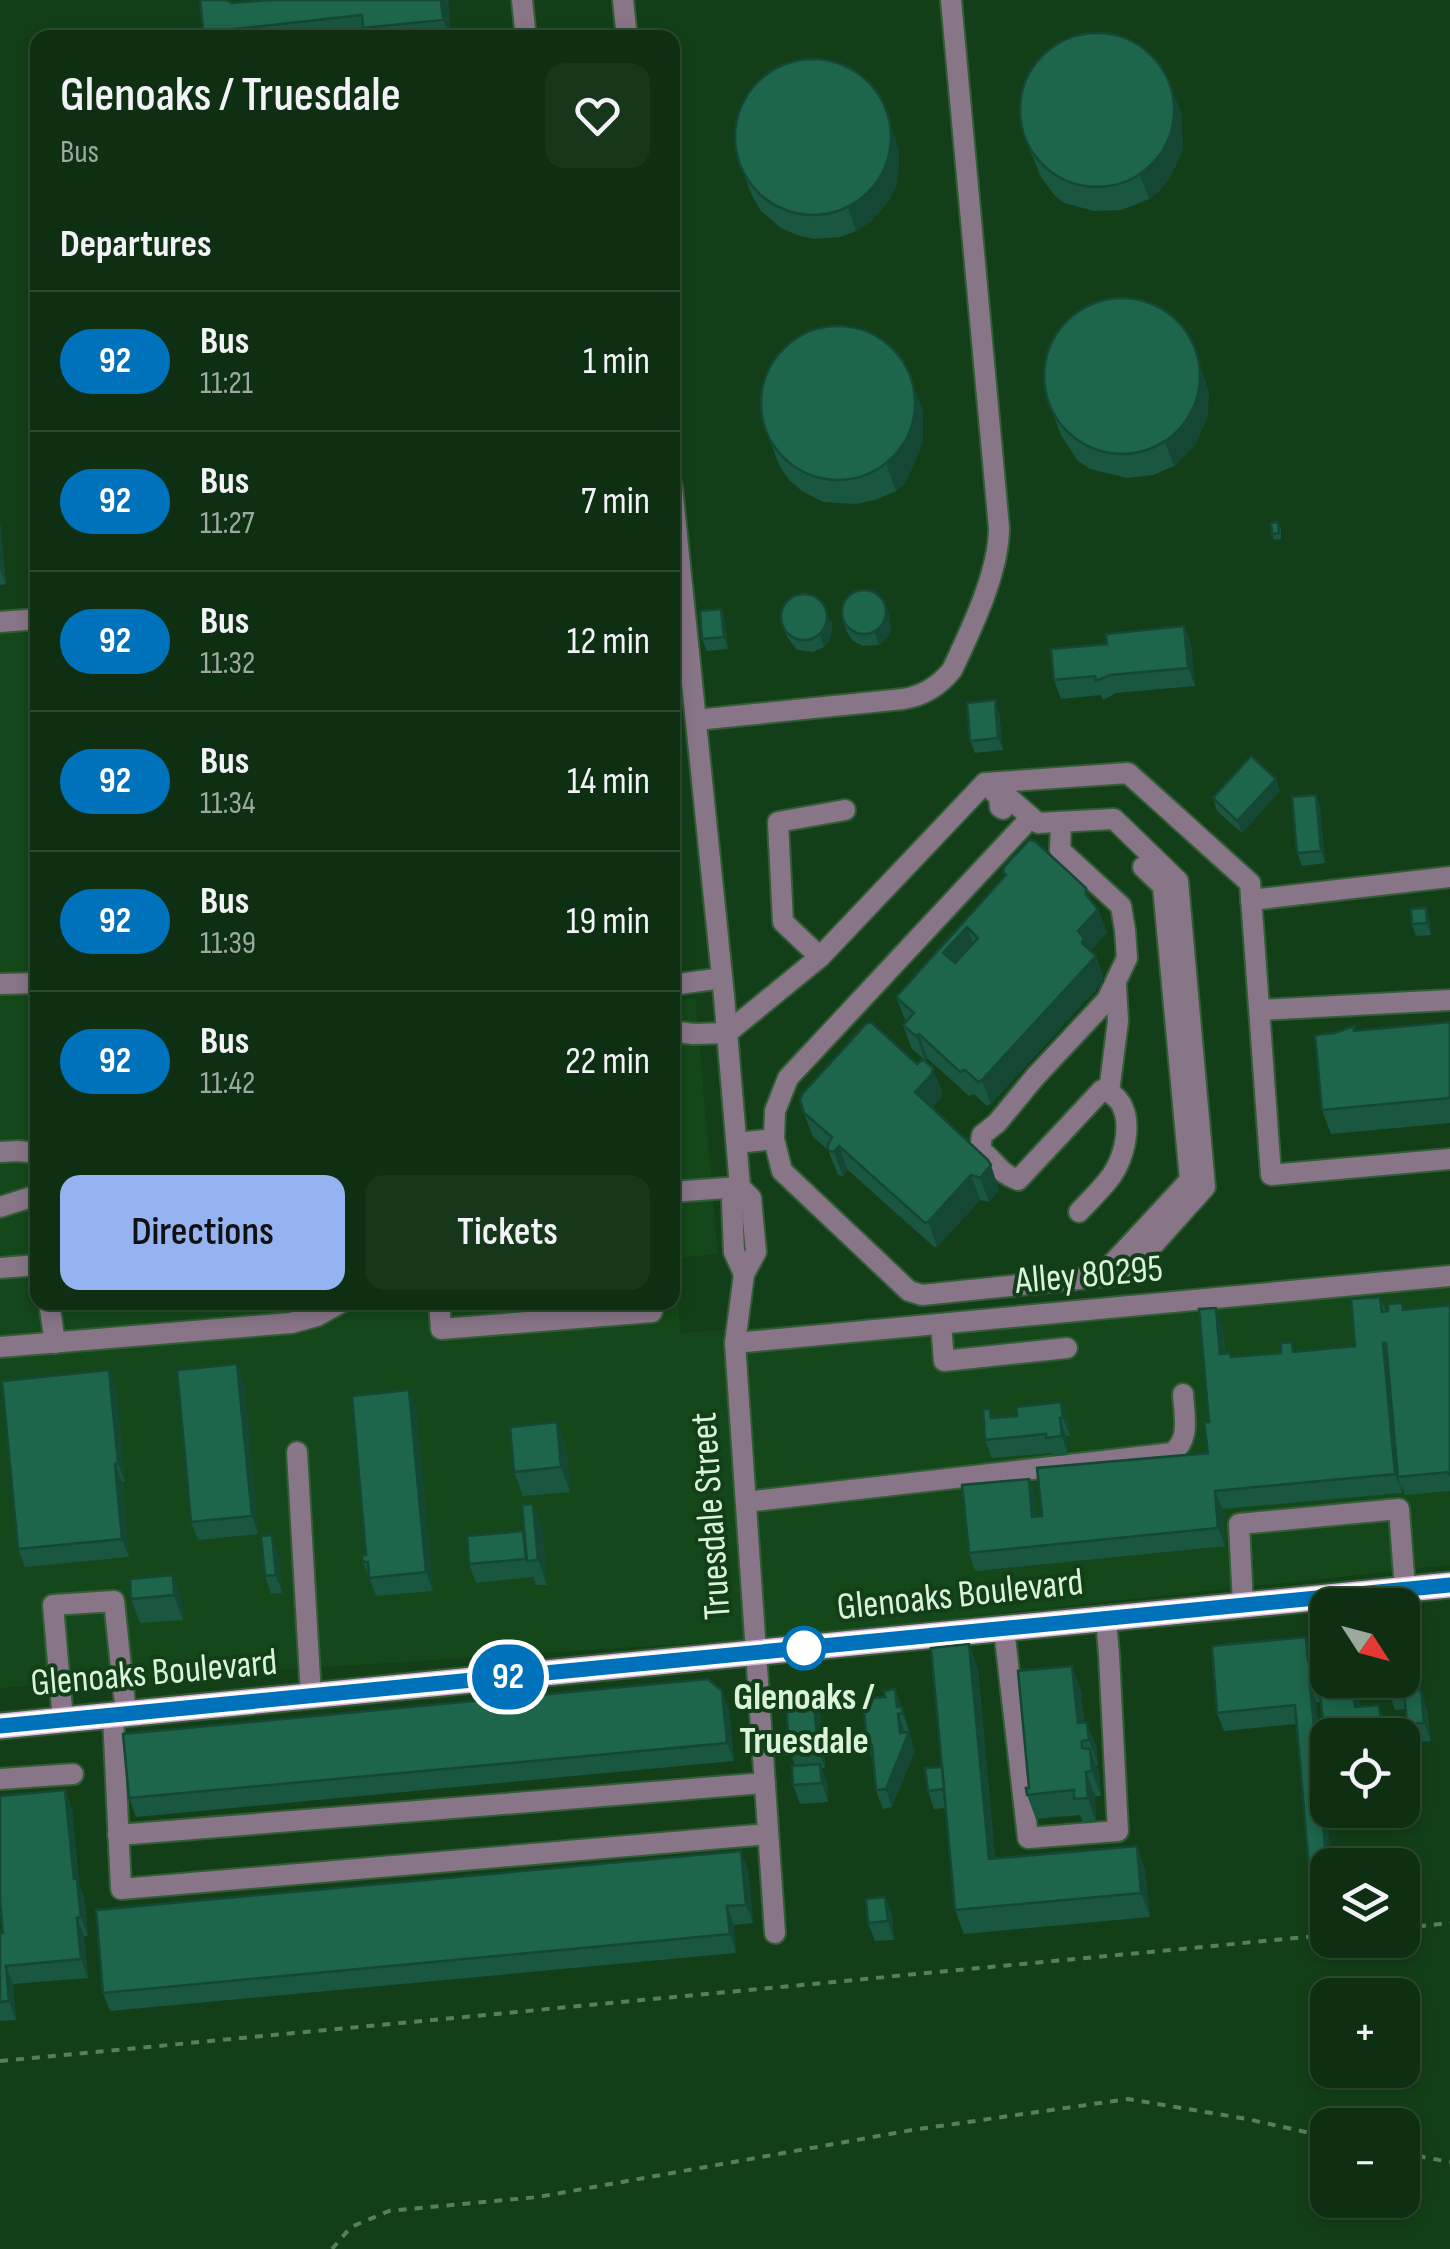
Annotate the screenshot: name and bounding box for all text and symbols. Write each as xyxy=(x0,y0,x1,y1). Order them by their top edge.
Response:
button: heart xyxy=(545,63,650,168)
text: Glenoaks / Truesdale xyxy=(60,67,401,124)
text: Bus xyxy=(60,133,99,172)
text: Departures xyxy=(60,222,212,267)
text: Bus xyxy=(200,319,249,364)
text: 1 min xyxy=(583,339,650,384)
text: 92 xyxy=(99,340,131,383)
text: 11:21 xyxy=(200,364,253,403)
text: Bus xyxy=(200,459,249,504)
text: 7 min xyxy=(581,479,650,524)
text: 92 xyxy=(99,480,131,523)
text: 11:27 xyxy=(200,504,254,543)
text: Bus xyxy=(200,599,249,644)
text: 12 min xyxy=(567,619,650,664)
text: 92 xyxy=(99,620,131,663)
text: 11:32 xyxy=(200,644,255,683)
text: Bus xyxy=(200,739,249,784)
text: 14 min xyxy=(567,759,650,804)
text: 92 xyxy=(99,760,131,803)
text: 11:34 xyxy=(200,784,255,823)
text: Bus xyxy=(200,879,249,924)
text: 19 min xyxy=(566,899,650,944)
text: 92 xyxy=(99,900,131,943)
text: 11:39 xyxy=(200,924,256,963)
text: Bus xyxy=(200,1019,249,1064)
text: 22 min xyxy=(565,1039,650,1084)
text: 92 xyxy=(99,1040,131,1083)
text: 11:42 xyxy=(200,1064,255,1103)
button: Directions xyxy=(60,1175,345,1290)
button: Tickets xyxy=(365,1175,650,1290)
street label: Alley 80295 xyxy=(1012,1246,1165,1304)
street label: Truesdale Street xyxy=(681,1411,741,1621)
street label: Glenoaks Boulevard xyxy=(835,1560,1085,1630)
north arrow xyxy=(1310,1588,1420,1698)
map controls xyxy=(1310,1588,1420,2218)
marker: Glenoaks / Truesdale xyxy=(783,1627,825,1669)
street label: Glenoaks Boulevard xyxy=(29,1640,279,1706)
line badge: 92 xyxy=(463,1644,553,1710)
text: 92 xyxy=(492,1656,524,1699)
place label: Glenoaks / Truesdale xyxy=(733,1675,875,1764)
button: locate xyxy=(1310,1718,1420,1828)
button: layers xyxy=(1310,1848,1420,1958)
button: + xyxy=(1310,1978,1420,2088)
button: − xyxy=(1310,2108,1420,2218)

